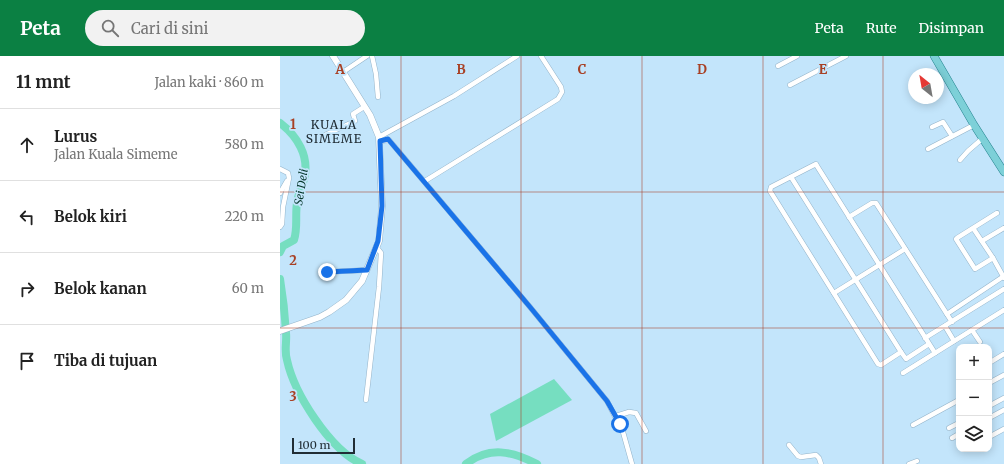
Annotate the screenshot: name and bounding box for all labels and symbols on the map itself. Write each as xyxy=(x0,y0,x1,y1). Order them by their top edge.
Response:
text: A xyxy=(334,61,345,78)
text: B xyxy=(456,61,466,78)
text: C xyxy=(578,61,587,78)
text: D xyxy=(697,61,707,78)
text: E xyxy=(819,61,828,78)
north arrow xyxy=(908,68,944,104)
text: 1 xyxy=(290,116,296,133)
district label: KUALA SIMEME xyxy=(306,117,362,146)
water label: Sei Deli xyxy=(291,168,311,206)
text: 2 xyxy=(289,252,297,269)
route end xyxy=(318,263,336,281)
text: 3 xyxy=(289,388,297,405)
route start xyxy=(611,415,629,433)
scale bar xyxy=(292,436,355,455)

